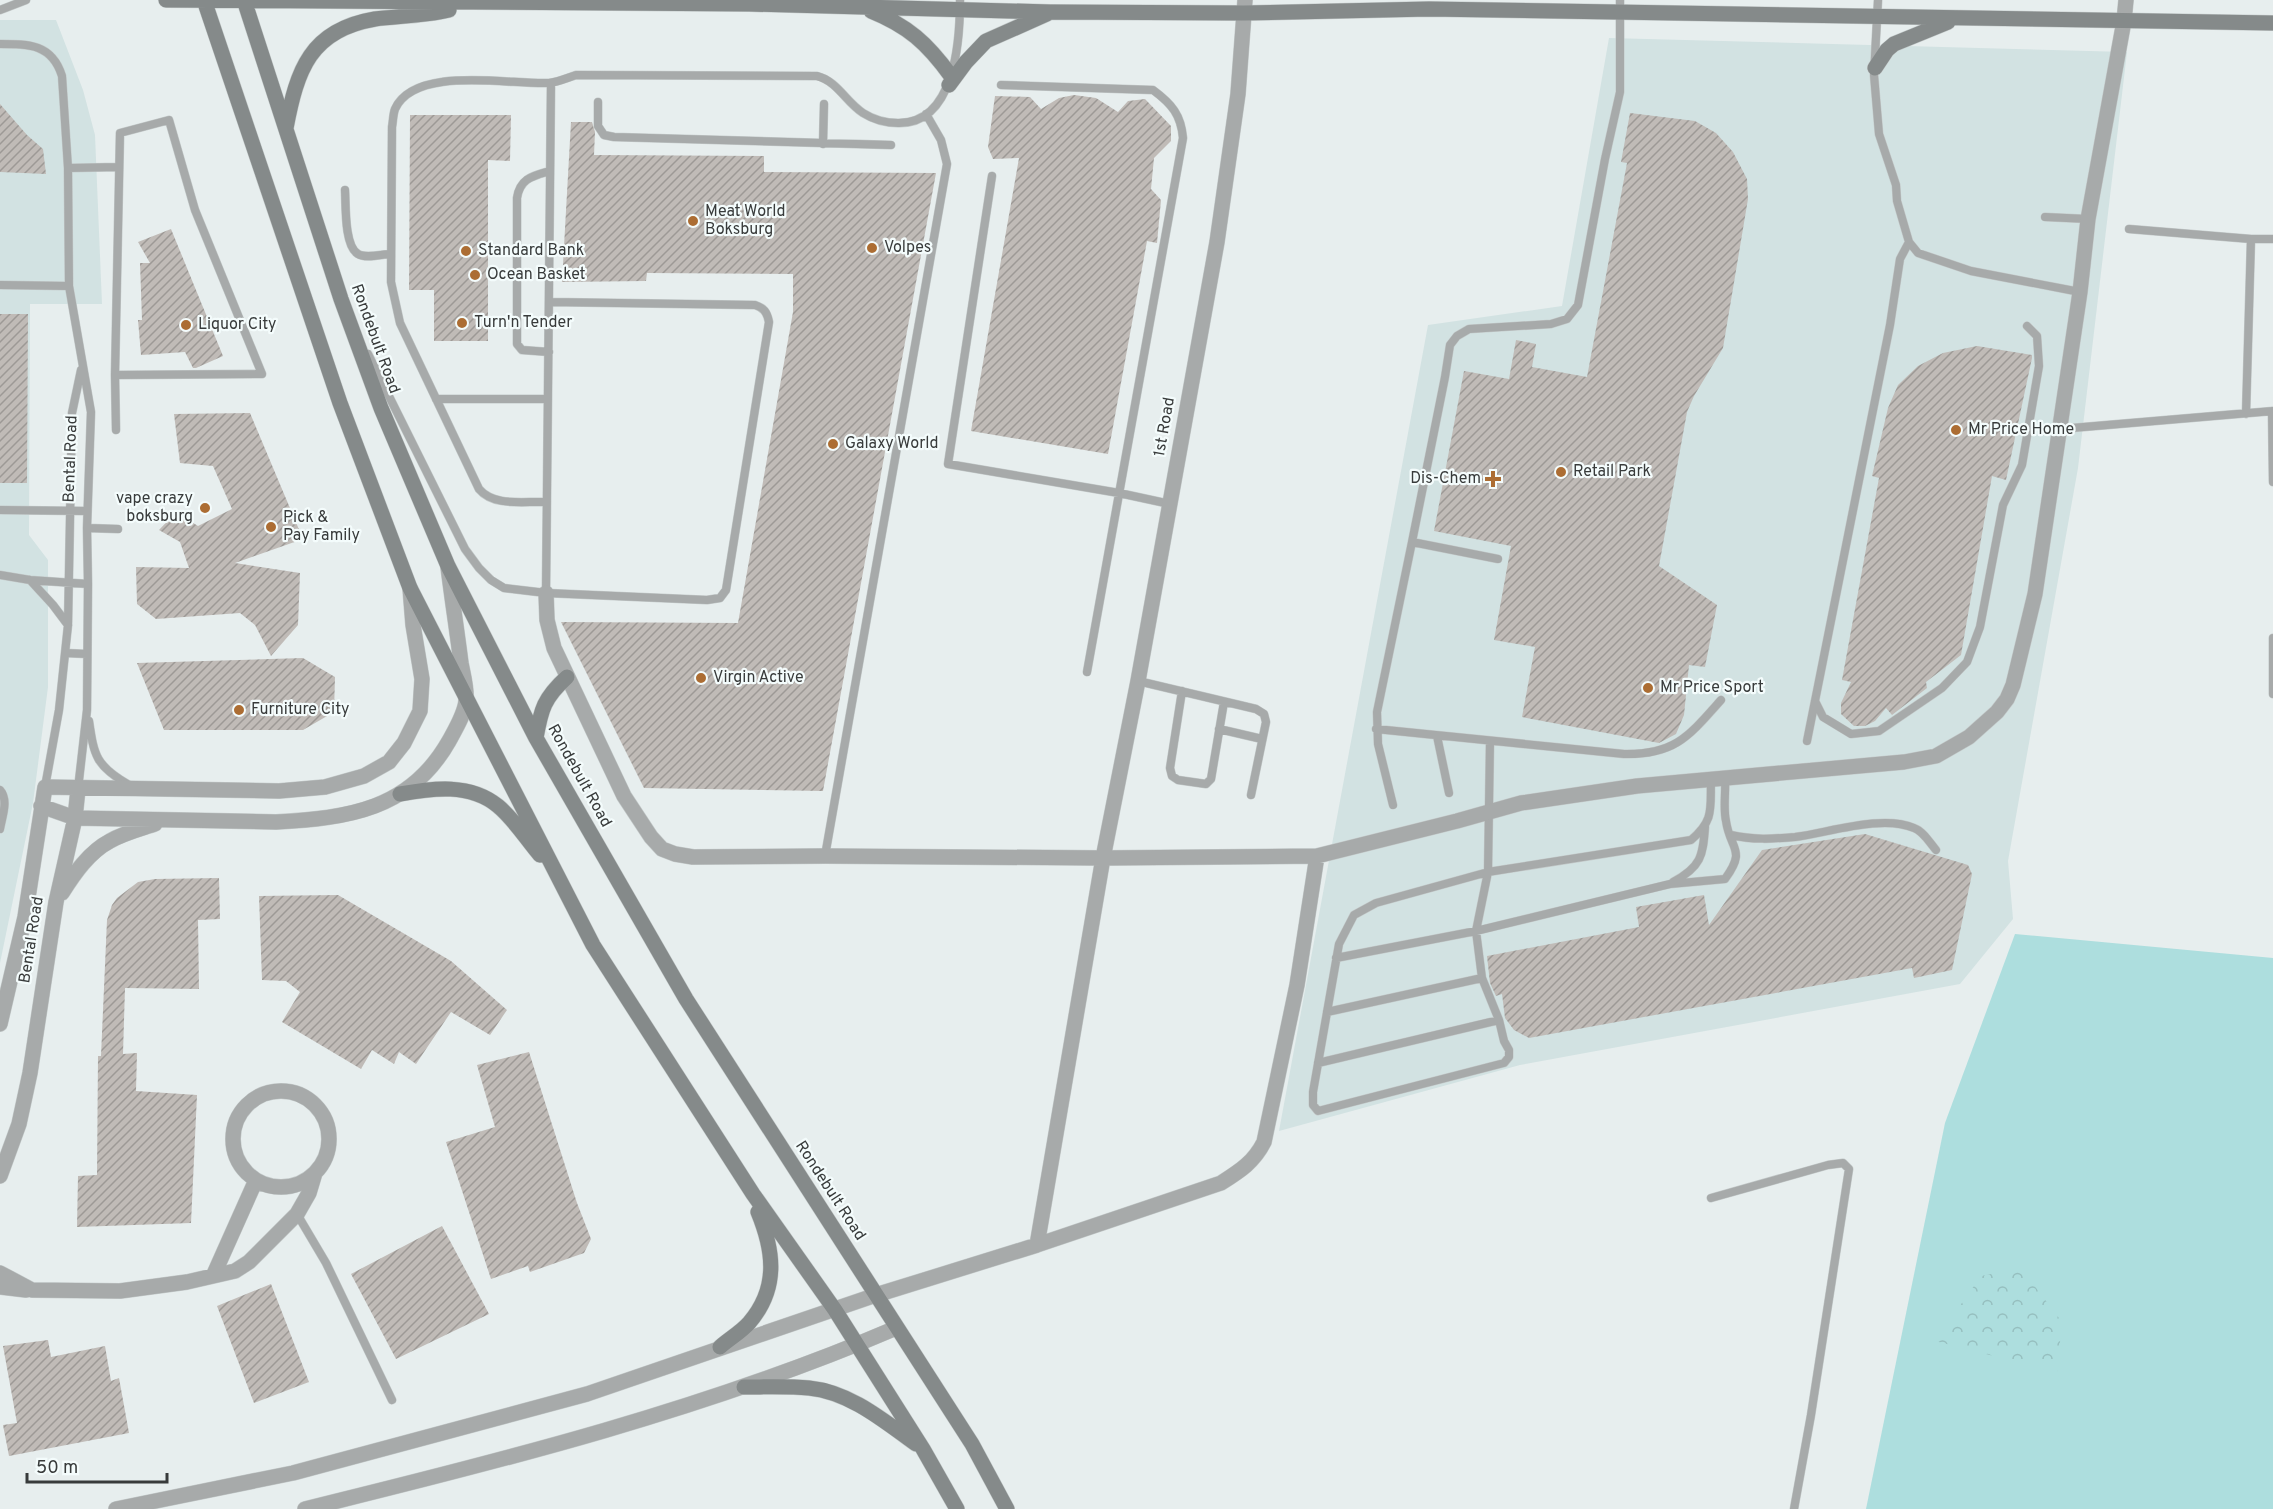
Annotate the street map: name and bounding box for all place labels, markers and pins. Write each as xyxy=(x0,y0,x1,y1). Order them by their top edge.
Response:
place label: Meat World Boksburg xyxy=(705,202,785,240)
marker: Meat World Boksburg xyxy=(686,214,700,228)
place label: Volpes xyxy=(884,238,931,258)
place label: Standard Bank xyxy=(478,241,584,261)
marker: Volpes xyxy=(865,241,879,255)
marker: Standard Bank xyxy=(459,244,473,258)
place label: Ocean Basket xyxy=(487,265,586,285)
marker: Ocean Basket xyxy=(468,268,482,282)
place label: Turn'n Tender xyxy=(474,313,572,333)
place label: Liquor City xyxy=(198,315,276,335)
marker: Turn'n Tender xyxy=(455,316,469,330)
marker: Liquor City xyxy=(179,318,193,332)
place label: Mr Price Home xyxy=(1968,420,2074,440)
marker: Mr Price Home xyxy=(1949,423,1963,437)
place label: Galaxy World xyxy=(845,434,939,454)
marker: Galaxy World xyxy=(826,437,840,451)
place label: Retail Park xyxy=(1573,462,1651,482)
marker: Retail Park xyxy=(1554,465,1568,479)
place label: Dis-Chem xyxy=(1410,469,1481,489)
marker: Dis-Chem xyxy=(1486,472,1500,486)
place label: vape crazy boksburg xyxy=(116,489,193,527)
marker: vape crazy boksburg xyxy=(198,501,212,515)
place label: Pick & Pay Family xyxy=(283,508,360,546)
marker: Pick & Pay Family xyxy=(264,520,278,534)
place label: Virgin Active xyxy=(713,668,804,688)
marker: Virgin Active xyxy=(694,671,708,685)
place label: Mr Price Sport xyxy=(1660,678,1764,698)
marker: Mr Price Sport xyxy=(1641,681,1655,695)
place label: Furniture City xyxy=(251,700,349,720)
marker: Furniture City xyxy=(232,703,246,717)

